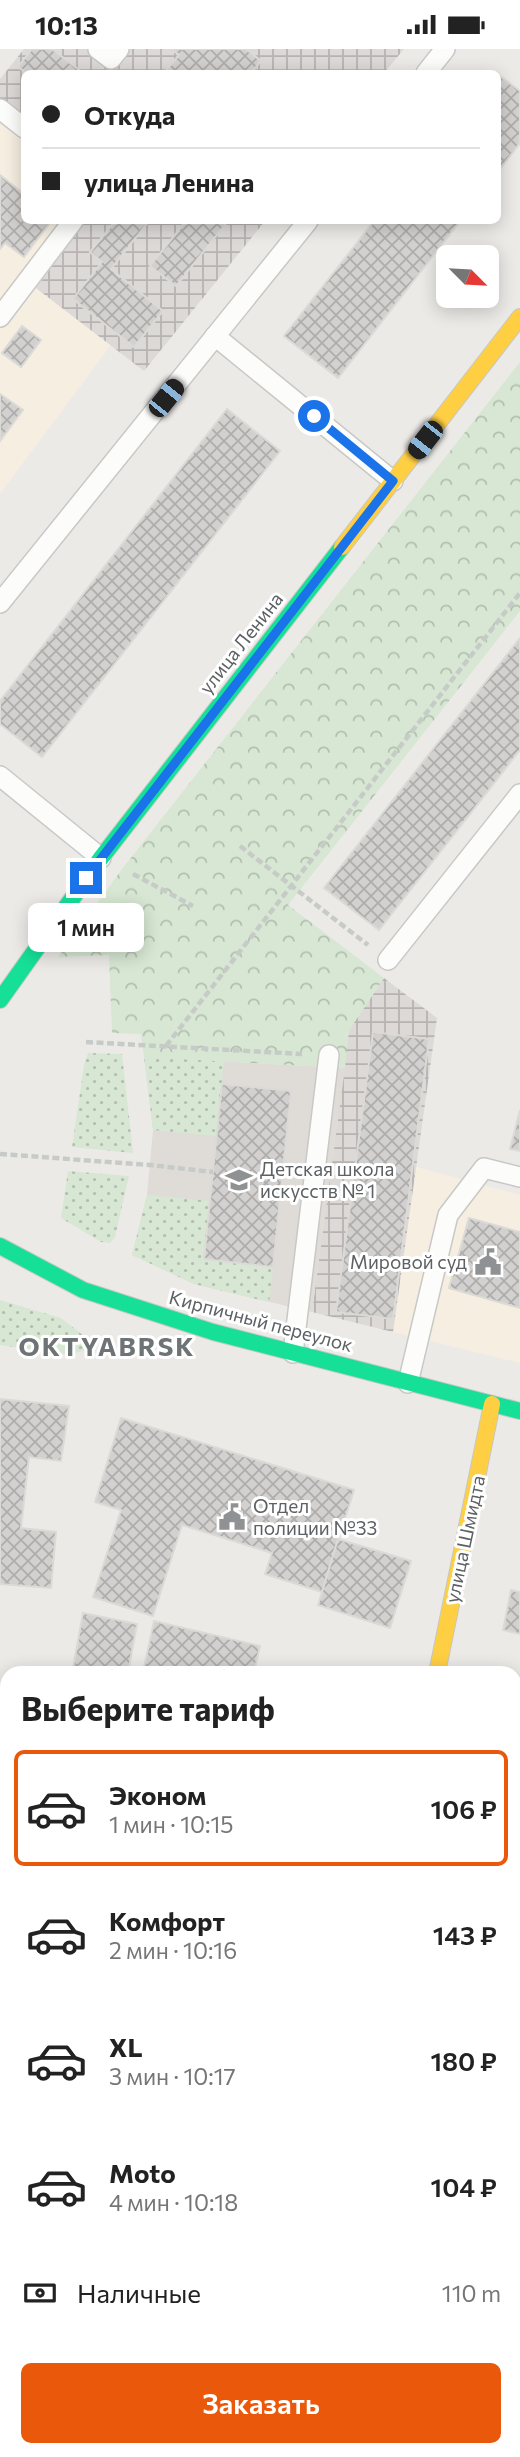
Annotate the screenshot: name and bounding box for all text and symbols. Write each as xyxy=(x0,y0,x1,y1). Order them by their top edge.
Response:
text: 10:13 xyxy=(35,9,98,40)
text: Откуда xyxy=(84,99,175,130)
text: улица Ленина xyxy=(84,166,254,197)
north arrow xyxy=(436,245,499,308)
map controls xyxy=(436,245,499,308)
car xyxy=(145,375,188,421)
route start xyxy=(298,400,330,432)
car xyxy=(404,417,447,463)
street label: улица Ленина xyxy=(194,587,287,698)
route end xyxy=(70,862,102,894)
callout: 1 мин xyxy=(28,903,144,952)
text: 1 мин xyxy=(57,913,115,941)
place label: Детская школа искусств № 1 xyxy=(260,1157,394,1202)
school or university icon: Детская школа искусств № 1 xyxy=(224,1165,254,1195)
public building icon: Мировой суд xyxy=(473,1247,503,1277)
place label: Мировой суд xyxy=(350,1250,467,1273)
street label: Кирпичный переулок xyxy=(167,1285,355,1356)
district label: OKTYABRSK xyxy=(19,1330,195,1361)
street label: улица Шмидта xyxy=(440,1473,489,1605)
place label: Отдел полиции №33 xyxy=(253,1494,377,1539)
public building icon: Отдел полиции №33 xyxy=(217,1502,247,1532)
text: Выберите тариф xyxy=(21,1688,275,1728)
icon: car xyxy=(25,1777,88,1840)
text: Эконом xyxy=(109,1779,206,1810)
text: 106 ₽ xyxy=(430,1793,497,1824)
text: 1 мин · 10:15 xyxy=(109,1810,233,1838)
icon: car xyxy=(25,1903,88,1966)
text: Комфорт xyxy=(109,1905,225,1936)
text: 143 ₽ xyxy=(433,1919,497,1950)
text: 2 мин · 10:16 xyxy=(109,1936,237,1964)
icon: car xyxy=(25,2029,88,2092)
text: XL xyxy=(109,2031,143,2062)
text: 180 ₽ xyxy=(430,2045,497,2076)
text: 3 мин · 10:17 xyxy=(109,2062,236,2090)
icon: car xyxy=(25,2155,88,2218)
text: Moto xyxy=(109,2157,176,2188)
text: 104 ₽ xyxy=(431,2171,497,2202)
text: 4 мин · 10:18 xyxy=(109,2188,238,2216)
icon: cash xyxy=(21,2274,59,2312)
text: Наличные xyxy=(77,2277,201,2308)
text: 110 m xyxy=(442,2279,501,2307)
button: Заказать xyxy=(21,2363,501,2443)

